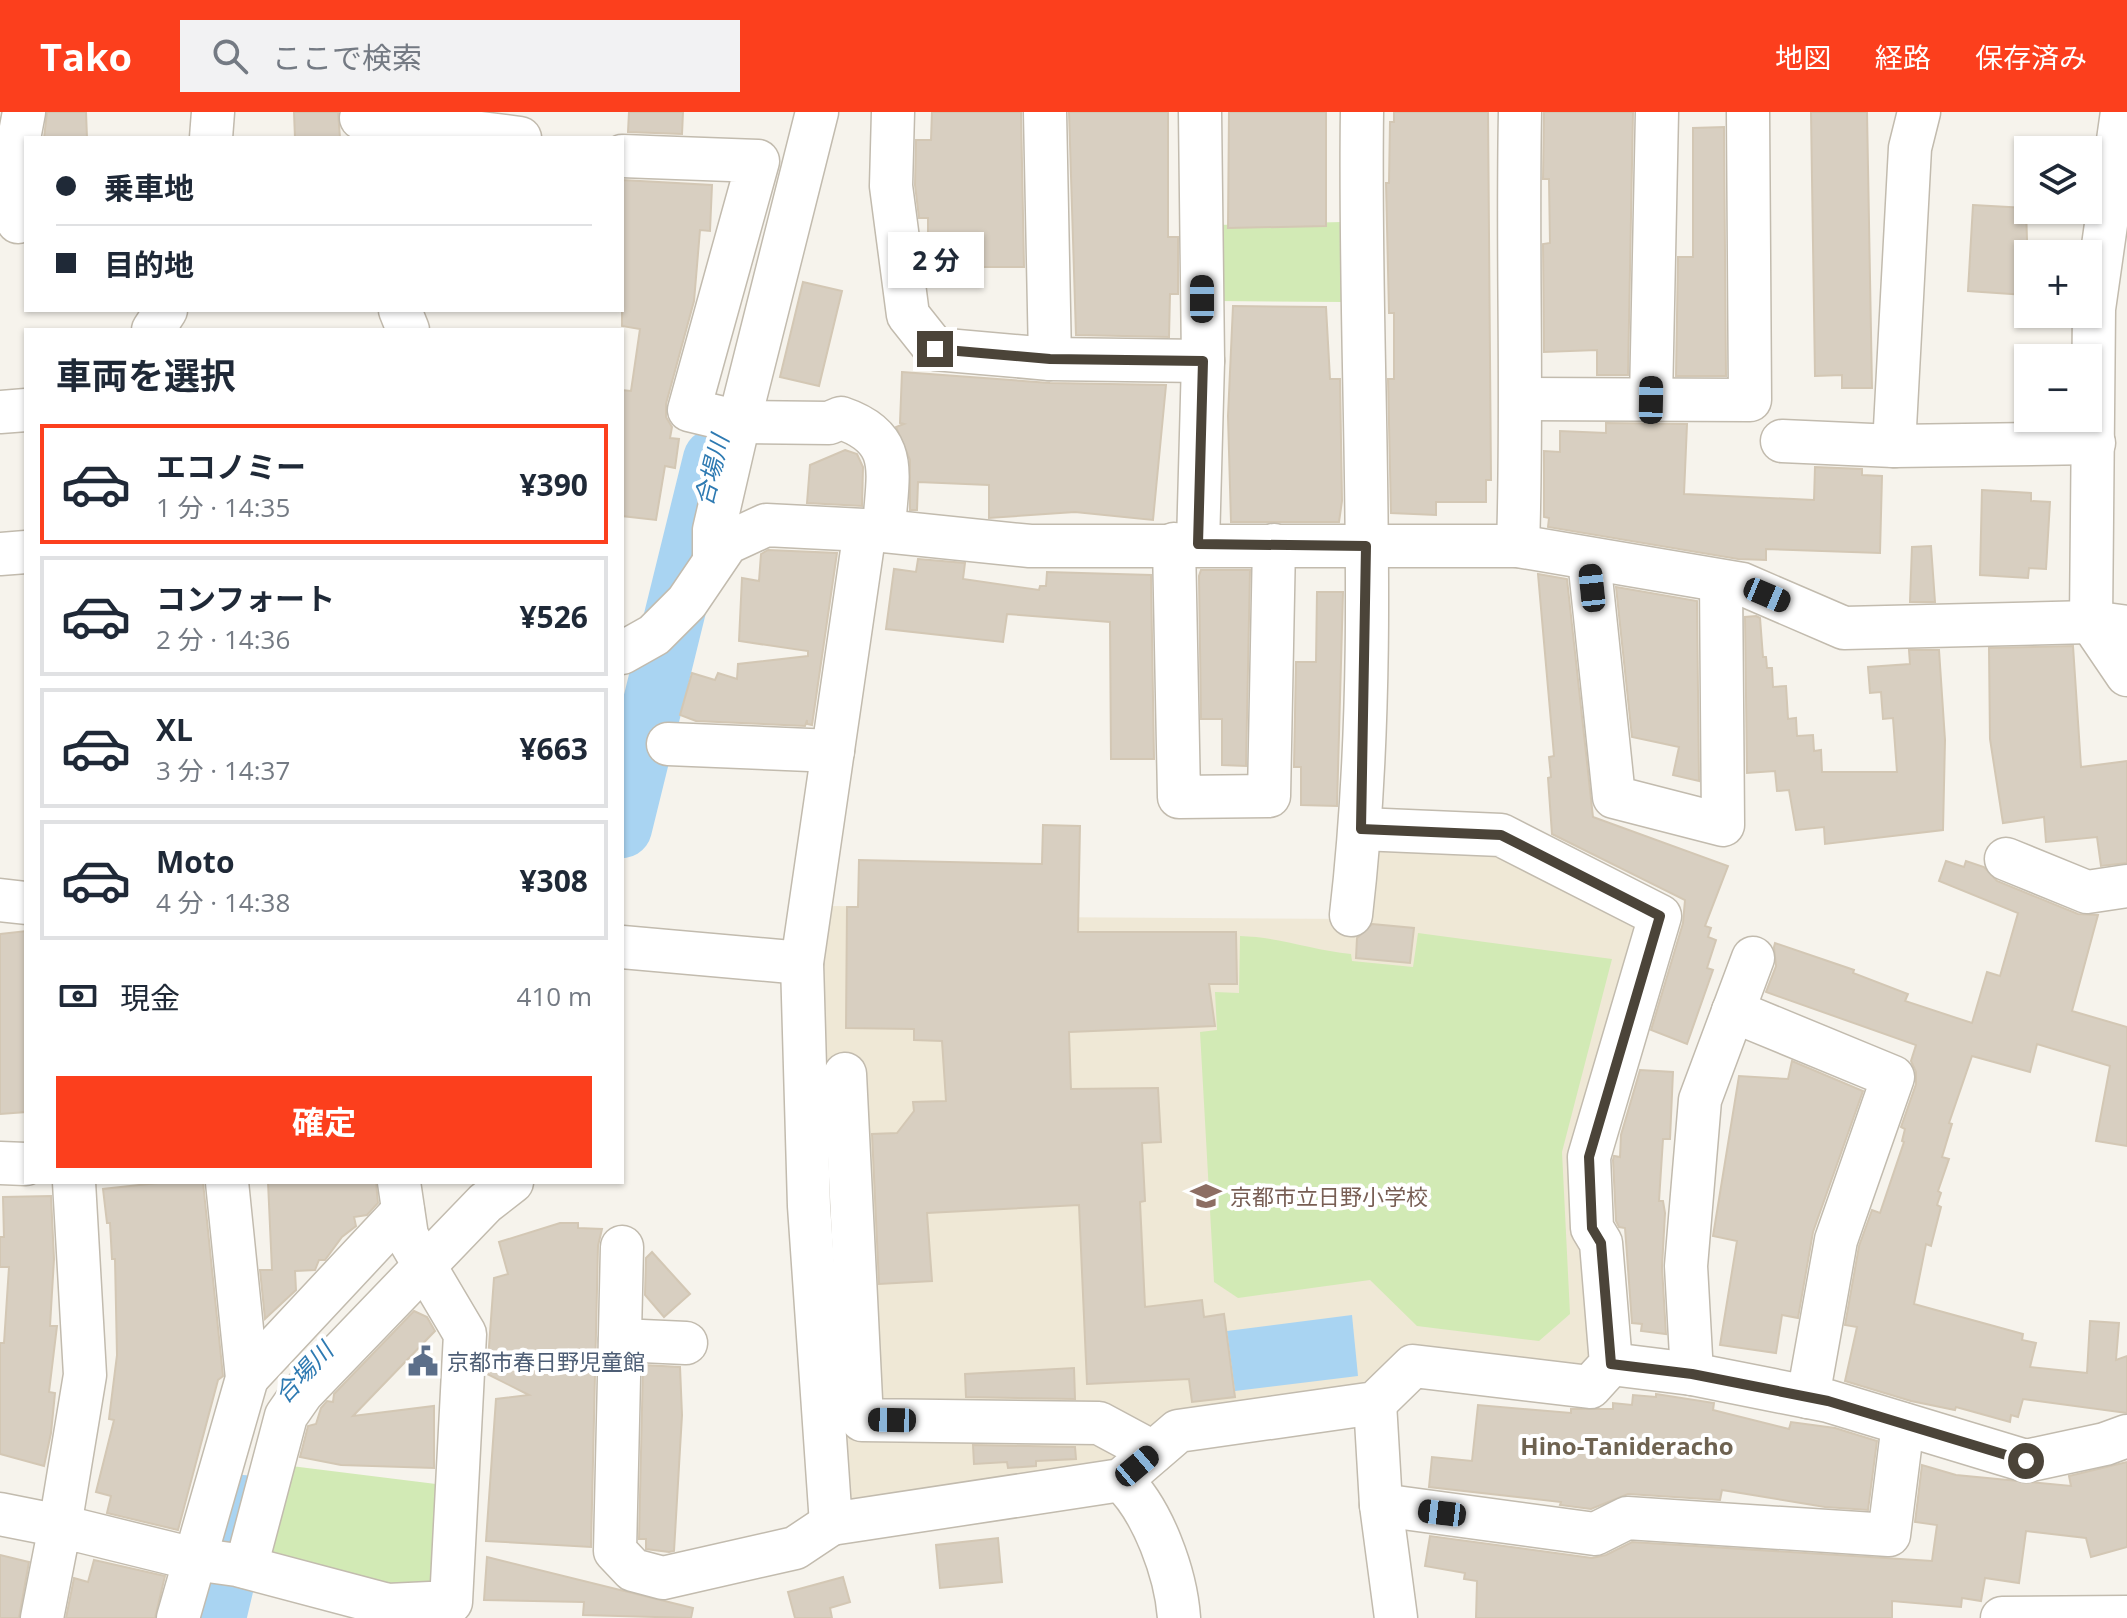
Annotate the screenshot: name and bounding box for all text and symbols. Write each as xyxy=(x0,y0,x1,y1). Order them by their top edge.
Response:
search box xyxy=(180,20,740,92)
text: Tako xyxy=(40,30,132,82)
icon: search xyxy=(208,34,252,78)
text: ここで検索 xyxy=(272,37,422,78)
text: 地図 xyxy=(1775,38,1831,76)
text: 経路 xyxy=(1875,38,1931,76)
text: 保存済み xyxy=(1975,38,2087,76)
map controls xyxy=(2014,136,2102,432)
button: layers xyxy=(2014,136,2102,224)
text: 乗車地 xyxy=(104,167,194,208)
callout: 2 分 xyxy=(887,233,983,289)
button: + xyxy=(2014,240,2102,328)
text: 2 分 xyxy=(912,242,960,278)
text: 目的地 xyxy=(104,244,194,285)
car xyxy=(1190,275,1214,323)
route end xyxy=(917,331,953,367)
button: − xyxy=(2014,344,2102,432)
text: 車両を選択 xyxy=(56,351,236,400)
car xyxy=(1639,376,1663,424)
water label: 合場川 xyxy=(686,428,736,509)
text: エコノミー xyxy=(156,446,306,487)
icon: car xyxy=(60,448,132,520)
text: ¥390 xyxy=(519,464,588,505)
text: 1 分 · 14:35 xyxy=(156,489,290,525)
car xyxy=(1578,563,1606,613)
car xyxy=(1740,575,1794,615)
text: コンフォート xyxy=(156,578,335,619)
icon: car xyxy=(60,580,132,652)
text: ¥526 xyxy=(519,596,588,637)
text: 2 分 · 14:36 xyxy=(156,621,290,657)
text: XL xyxy=(156,709,193,750)
icon: car xyxy=(60,712,132,784)
text: ¥663 xyxy=(519,728,588,769)
text: 3 分 · 14:37 xyxy=(156,752,290,788)
text: Moto xyxy=(156,841,234,882)
icon: car xyxy=(60,844,132,916)
text: ¥308 xyxy=(519,860,588,901)
text: 4 分 · 14:38 xyxy=(156,884,290,920)
icon: cash xyxy=(56,974,100,1018)
text: 現金 xyxy=(120,977,180,1018)
text: 410 m xyxy=(517,978,592,1014)
button: 確定 xyxy=(56,1076,592,1168)
school or university icon: 京都市立日野小学校 xyxy=(1189,1179,1223,1213)
place label: 京都市立日野小学校 xyxy=(1230,1181,1428,1211)
water label: 合場川 xyxy=(266,1332,342,1410)
public building icon: 京都市春日野児童館 xyxy=(406,1344,440,1378)
place label: 京都市春日野児童館 xyxy=(447,1346,645,1376)
car xyxy=(868,1408,916,1432)
district label: Hino-Tanideracho xyxy=(1520,1429,1734,1462)
car xyxy=(1111,1441,1163,1491)
route start xyxy=(2008,1443,2044,1479)
car xyxy=(1417,1498,1467,1528)

